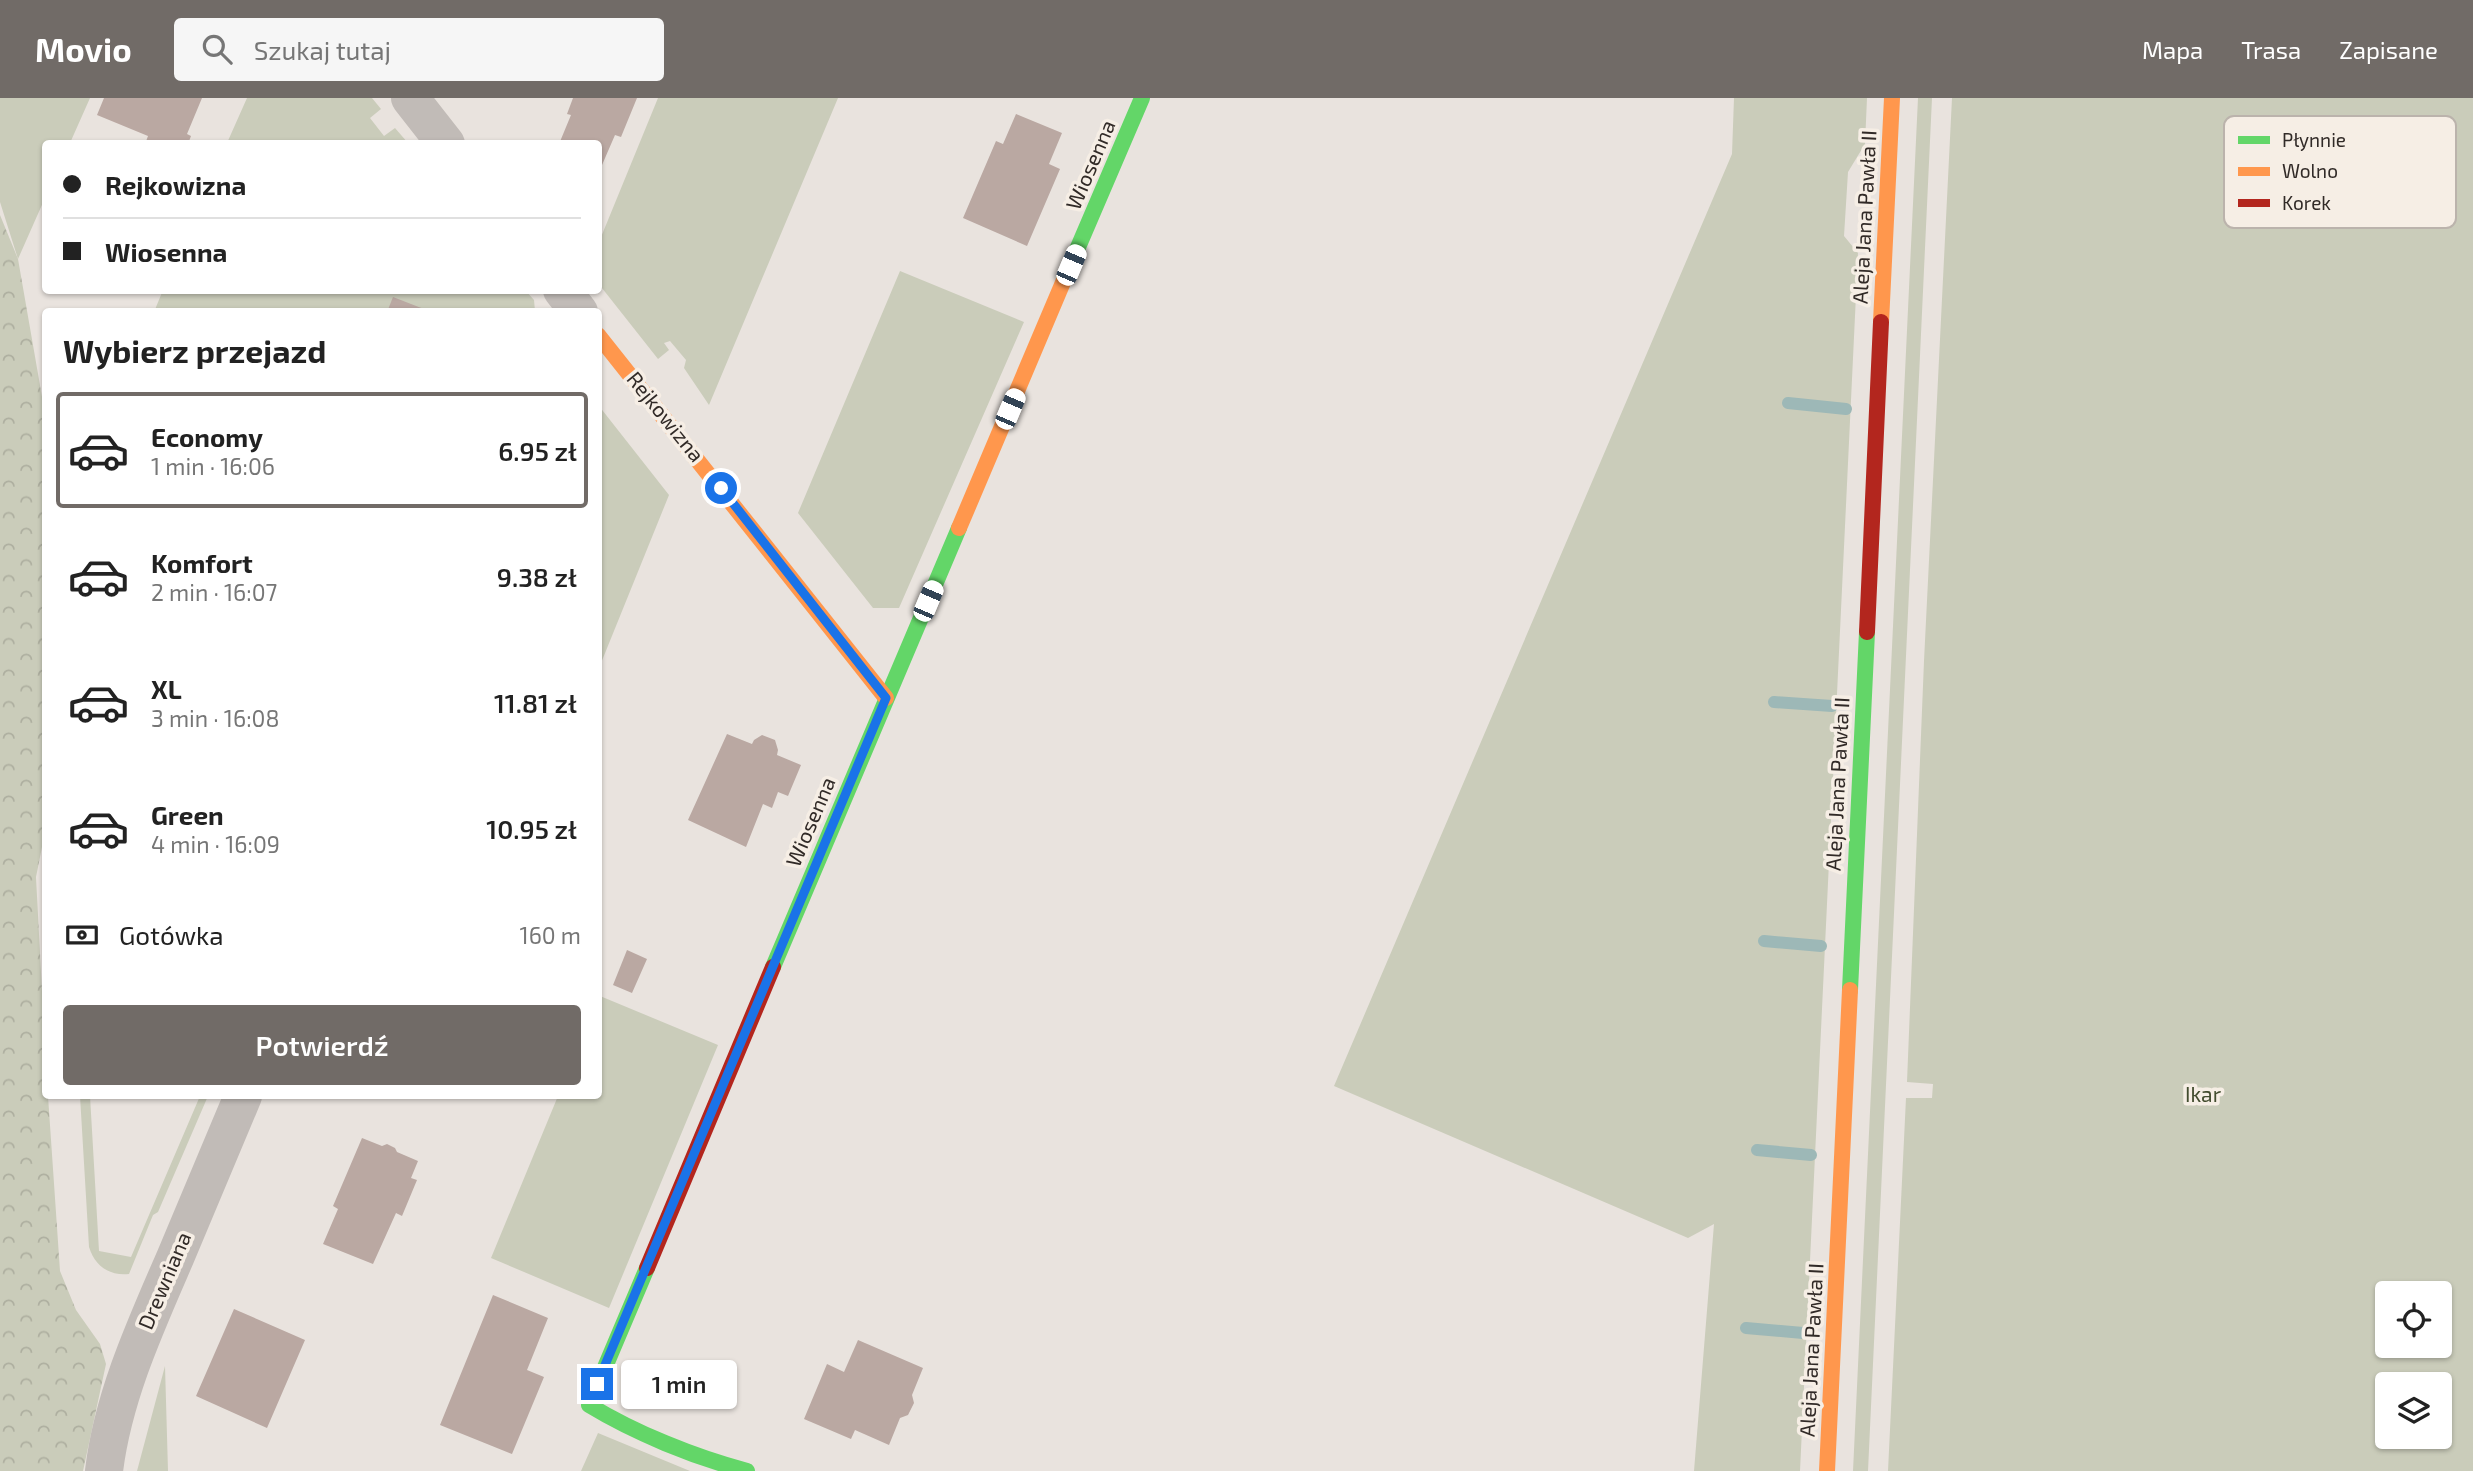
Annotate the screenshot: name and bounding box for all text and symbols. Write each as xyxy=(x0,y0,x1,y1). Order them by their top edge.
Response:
search box xyxy=(174,18,664,81)
text: Movio xyxy=(35,29,132,69)
icon: search xyxy=(198,30,236,68)
text: Szukaj tutaj xyxy=(254,34,391,65)
text: Mapa xyxy=(2142,35,2203,64)
text: Trasa xyxy=(2241,35,2301,64)
text: Zapisane xyxy=(2339,35,2438,64)
street label: Wiosenna xyxy=(1060,116,1120,213)
legend xyxy=(2224,116,2456,228)
text: Płynnie xyxy=(2282,128,2346,151)
street label: Aleja Jana Pawła II xyxy=(1846,129,1882,304)
text: Wolno xyxy=(2282,159,2338,182)
text: Rejkowizna xyxy=(105,169,246,200)
text: Korek xyxy=(2282,191,2331,214)
text: Wiosenna xyxy=(105,236,227,267)
car xyxy=(1054,242,1089,288)
text: Wybierz przejazd xyxy=(63,331,326,369)
street label: Rejkowizna xyxy=(622,366,710,467)
car xyxy=(993,386,1028,432)
icon: car xyxy=(67,419,130,482)
text: Economy xyxy=(151,421,263,452)
text: 6.95 zł xyxy=(498,435,577,466)
text: 1 min · 16:06 xyxy=(151,452,275,480)
route start xyxy=(705,472,737,504)
icon: car xyxy=(67,545,130,608)
text: Komfort xyxy=(151,547,253,578)
text: 9.38 zł xyxy=(497,561,577,592)
text: 2 min · 16:07 xyxy=(151,578,277,606)
car xyxy=(911,578,946,624)
icon: car xyxy=(67,671,130,734)
text: XL xyxy=(151,673,182,704)
text: 11.81 zł xyxy=(494,687,577,718)
street label: Aleja Jana Pawła II xyxy=(1819,696,1855,871)
text: 3 min · 16:08 xyxy=(151,704,279,732)
street label: Wiosenna xyxy=(780,773,840,870)
icon: car xyxy=(67,797,130,860)
text: Green xyxy=(151,799,224,830)
text: 10.95 zł xyxy=(486,813,577,844)
text: 4 min · 16:09 xyxy=(151,830,280,858)
icon: cash xyxy=(63,916,101,954)
text: Gotówka xyxy=(119,919,224,950)
text: 160 m xyxy=(520,921,581,949)
button: Potwierdź xyxy=(63,1005,581,1085)
park label: Ikar xyxy=(2185,1081,2222,1106)
street label: Drewniana xyxy=(132,1228,195,1333)
street label: Aleja Jana Pawła II xyxy=(1793,1262,1829,1437)
map controls xyxy=(2375,1281,2452,1449)
button: locate xyxy=(2375,1281,2452,1358)
callout: 1 min xyxy=(622,1360,737,1408)
route end xyxy=(581,1368,613,1400)
text: 1 min xyxy=(652,1370,706,1398)
button: layers xyxy=(2375,1372,2452,1449)

